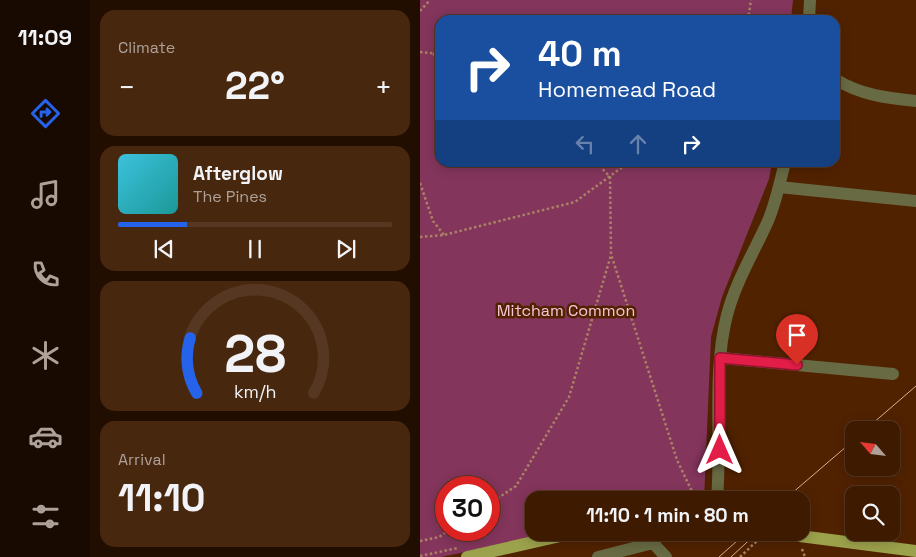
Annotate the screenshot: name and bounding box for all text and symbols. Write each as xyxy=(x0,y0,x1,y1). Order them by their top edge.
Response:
text: 11:09 xyxy=(18,23,72,51)
text: 40 m xyxy=(538,32,622,76)
icon: right xyxy=(455,35,520,100)
text: Climate xyxy=(118,37,175,58)
text: 22° xyxy=(225,62,285,110)
text: − xyxy=(118,69,135,105)
text: + xyxy=(375,69,392,105)
text: Homemead Road xyxy=(538,75,716,103)
icon: directions xyxy=(28,96,63,131)
icon: left xyxy=(571,130,599,158)
icon: ahead xyxy=(624,130,652,158)
icon: right xyxy=(677,130,705,158)
text: Afterglow xyxy=(193,161,283,186)
icon: music xyxy=(28,177,63,212)
text: The Pines xyxy=(193,186,267,207)
icon: previous xyxy=(150,235,178,263)
icon: pause xyxy=(241,235,269,263)
icon: next xyxy=(332,235,360,263)
icon: phone xyxy=(28,257,63,292)
park label: Mitcham Common xyxy=(497,300,635,321)
pin xyxy=(776,314,818,365)
text: 28 xyxy=(224,321,286,387)
icon: arrive xyxy=(783,321,811,349)
icon: climate xyxy=(28,338,63,373)
text: km/h xyxy=(234,380,276,403)
icon: car xyxy=(28,419,63,454)
north arrow xyxy=(845,421,900,476)
map controls xyxy=(845,421,900,541)
position arrow xyxy=(693,423,745,475)
text: Arrival xyxy=(118,449,166,470)
text: 11:10 xyxy=(118,474,205,522)
speed limit sign: 30 xyxy=(435,476,500,541)
button: search xyxy=(845,486,900,541)
icon: filters xyxy=(28,499,63,534)
text: 11:10 · 1 min · 80 m xyxy=(586,503,749,528)

